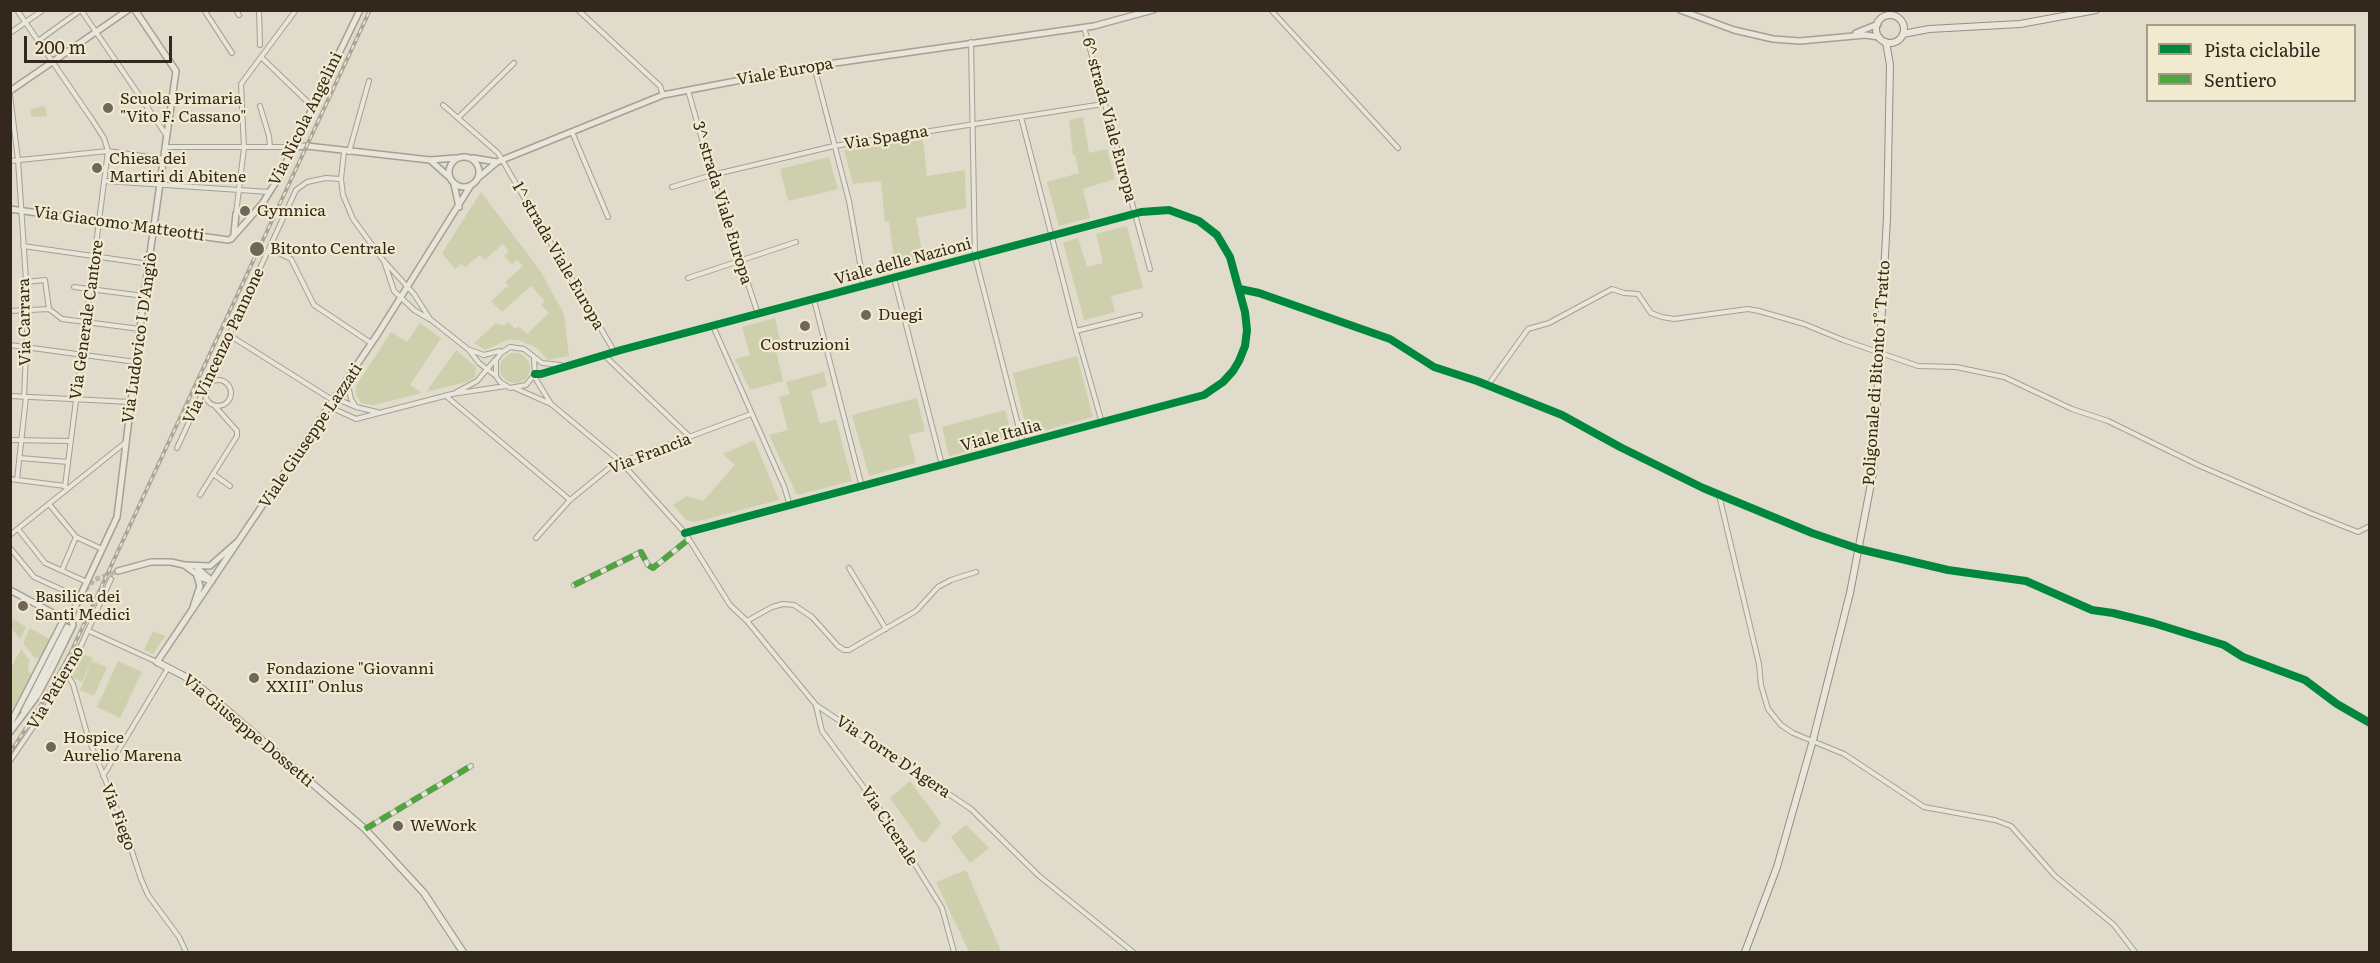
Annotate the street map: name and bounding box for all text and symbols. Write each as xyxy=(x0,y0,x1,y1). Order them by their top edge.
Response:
scale bar xyxy=(27,24,176,62)
legend xyxy=(2146,24,2356,102)
text: 200 m xyxy=(35,33,86,60)
street label: 6^ strada Viale Europa xyxy=(1078,36,1140,204)
text: Pista ciclabile xyxy=(2204,36,2320,63)
street label: Via Nicola Angelini xyxy=(265,49,347,189)
street label: Viale Europa xyxy=(735,54,835,90)
text: Sentiero xyxy=(2204,66,2277,93)
place label: Scuola Primaria "Vito F. Cassano" xyxy=(120,89,246,127)
marker: Scuola Primaria "Vito F. Cassano" xyxy=(101,101,115,115)
street label: 3^ strada Viale Europa xyxy=(688,119,756,287)
street label: Via Spagna xyxy=(843,122,929,154)
place label: Chiesa dei Martiri di Abitene xyxy=(109,149,246,187)
marker: Chiesa dei Martiri di Abitene xyxy=(90,161,104,175)
street label: 1^ strada Viale Europa xyxy=(508,179,608,333)
place label: Gymnica xyxy=(257,201,326,221)
street label: Via Giacomo Matteotti xyxy=(32,203,206,245)
marker: Gymnica xyxy=(238,204,252,218)
street label: Viale delle Nazioni xyxy=(832,234,974,290)
street label: Via Generale Cantore xyxy=(66,239,108,401)
place label: Bitonto Centrale xyxy=(270,239,395,259)
marker: Bitonto Centrale xyxy=(248,240,266,258)
street label: Via Ludovico I D'Angiò xyxy=(118,251,162,425)
street label: Poligonale di Bitonto 1° Tratto xyxy=(1860,260,1894,486)
street label: Via Vincenzo Pannone xyxy=(179,265,269,427)
street label: Via Carrara xyxy=(15,278,35,366)
place label: Duegi xyxy=(878,305,923,325)
marker: Duegi xyxy=(859,308,873,322)
marker: Costruzioni xyxy=(798,319,812,333)
place label: Costruzioni xyxy=(760,335,850,355)
street label: Viale Giuseppe Lazzati xyxy=(255,360,367,512)
street label: Viale Italia xyxy=(959,416,1043,456)
street label: Via Francia xyxy=(606,429,694,479)
place label: Basilica dei Santi Medici xyxy=(35,587,130,625)
marker: Basilica dei Santi Medici xyxy=(16,599,30,613)
street label: Via Patierno xyxy=(24,643,88,733)
place label: Fondazione "Giovanni XXIII" Onlus xyxy=(266,659,434,697)
street label: Via Giuseppe Dossetti xyxy=(179,671,317,791)
marker: Fondazione "Giovanni XXIII" Onlus xyxy=(247,671,261,685)
street label: Via Torre D'Agera xyxy=(832,712,954,802)
place label: Hospice Aurelio Marena xyxy=(63,728,182,766)
marker: Hospice Aurelio Marena xyxy=(44,740,58,754)
street label: Via Fiego xyxy=(96,781,140,853)
street label: Via Cicerale xyxy=(856,783,922,869)
place label: WeWork xyxy=(410,816,477,836)
marker: WeWork xyxy=(391,819,405,833)

